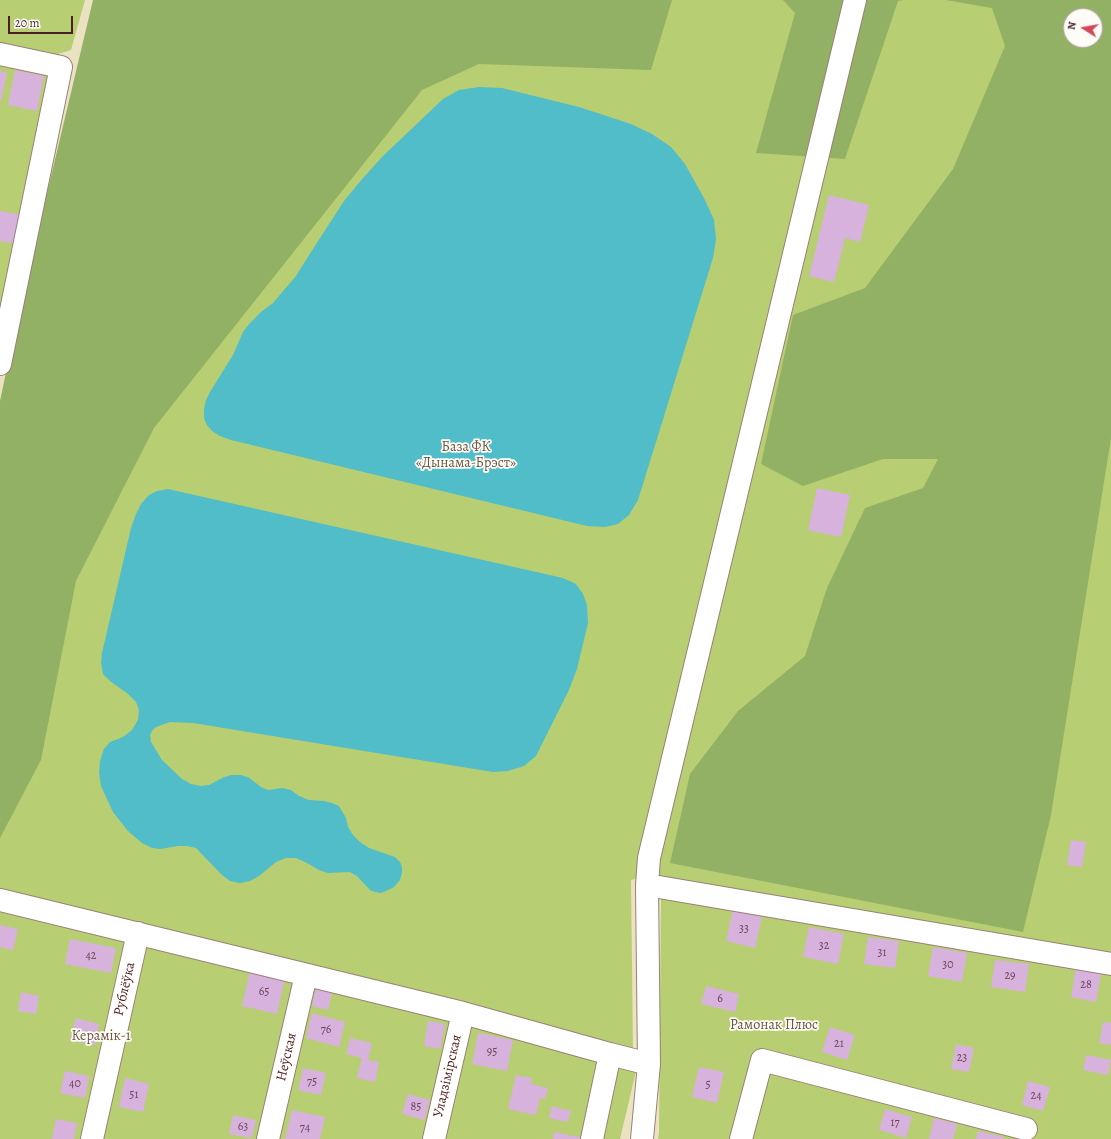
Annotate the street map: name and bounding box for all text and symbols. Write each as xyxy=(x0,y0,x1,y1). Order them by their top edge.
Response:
scale bar xyxy=(10,8,75,34)
north arrow xyxy=(1063,8,1103,48)
text: 20 m xyxy=(15,15,39,31)
text: N xyxy=(1064,20,1080,31)
park label: База ФК «Дынама-Брэст» xyxy=(416,440,516,472)
house number: 33 xyxy=(739,922,749,936)
house number: 32 xyxy=(819,939,829,953)
house number: 31 xyxy=(877,946,887,960)
house number: 42 xyxy=(85,949,97,963)
house number: 30 xyxy=(942,958,954,972)
street label: Рублёўка xyxy=(111,960,139,1018)
house number: 29 xyxy=(1004,969,1016,983)
house number: 28 xyxy=(1080,978,1092,992)
house number: 65 xyxy=(259,985,269,999)
house number: 6 xyxy=(717,992,723,1006)
park label: Рамонак Плюс xyxy=(730,1018,818,1034)
house number: 76 xyxy=(321,1023,331,1037)
park label: Керамік-1 xyxy=(72,1029,130,1045)
street label: Неўская xyxy=(273,1031,301,1083)
street label: Уладзімірская xyxy=(430,1033,466,1119)
house number: 21 xyxy=(834,1037,844,1051)
house number: 95 xyxy=(487,1045,497,1059)
house number: 23 xyxy=(957,1051,967,1065)
house number: 75 xyxy=(307,1075,317,1089)
house number: 40 xyxy=(69,1077,81,1091)
house number: 5 xyxy=(705,1078,711,1092)
house number: 51 xyxy=(129,1088,139,1102)
house number: 24 xyxy=(1030,1089,1042,1103)
house number: 85 xyxy=(411,1100,421,1114)
house number: 17 xyxy=(890,1116,900,1130)
house number: 63 xyxy=(238,1120,248,1134)
house number: 74 xyxy=(300,1121,310,1135)

